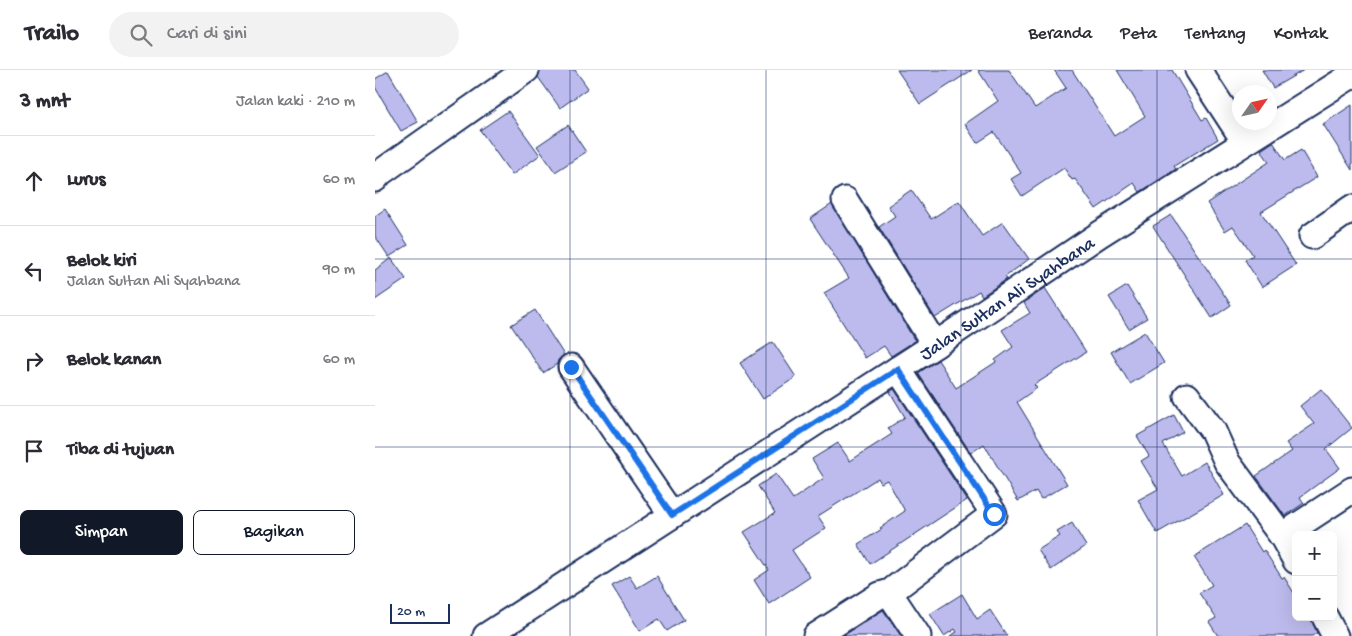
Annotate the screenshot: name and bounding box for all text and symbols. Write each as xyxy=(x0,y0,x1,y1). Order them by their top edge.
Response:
search box xyxy=(109,12,459,57)
text: Trailo xyxy=(25,20,79,49)
icon: search xyxy=(127,21,155,49)
text: Cari di sini xyxy=(167,23,247,46)
text: Beranda xyxy=(1028,24,1092,45)
text: Peta xyxy=(1120,24,1157,45)
text: Tentang xyxy=(1185,24,1246,45)
text: Kontak xyxy=(1274,24,1327,45)
north arrow xyxy=(1232,85,1277,130)
text: 3 mnt xyxy=(20,90,69,115)
text: Jalan kaki · 210 m xyxy=(236,93,355,112)
icon: ahead xyxy=(20,167,48,195)
text: Lurus xyxy=(67,169,106,192)
text: 60 m xyxy=(323,171,355,190)
street label: Jalan Sultan Ali Syahbana xyxy=(916,232,1101,367)
text: Belok kiri xyxy=(67,250,137,273)
icon: left xyxy=(20,257,48,285)
text: 90 m xyxy=(323,261,355,280)
text: Jalan Sultan Ali Syahbana xyxy=(67,273,240,292)
icon: right xyxy=(20,347,48,375)
text: Belok kanan xyxy=(67,349,161,372)
text: 60 m xyxy=(323,351,355,370)
route end xyxy=(560,356,583,379)
icon: arrive xyxy=(20,437,48,465)
text: Tiba di tujuan xyxy=(67,439,174,462)
route start xyxy=(983,503,1006,526)
button: Simpan xyxy=(20,510,183,555)
button: Bagikan xyxy=(193,510,355,555)
map controls xyxy=(1292,531,1337,621)
button: + xyxy=(1292,531,1337,576)
button: − xyxy=(1292,576,1337,621)
scale bar xyxy=(390,601,450,624)
text: 20 m xyxy=(397,604,425,621)

